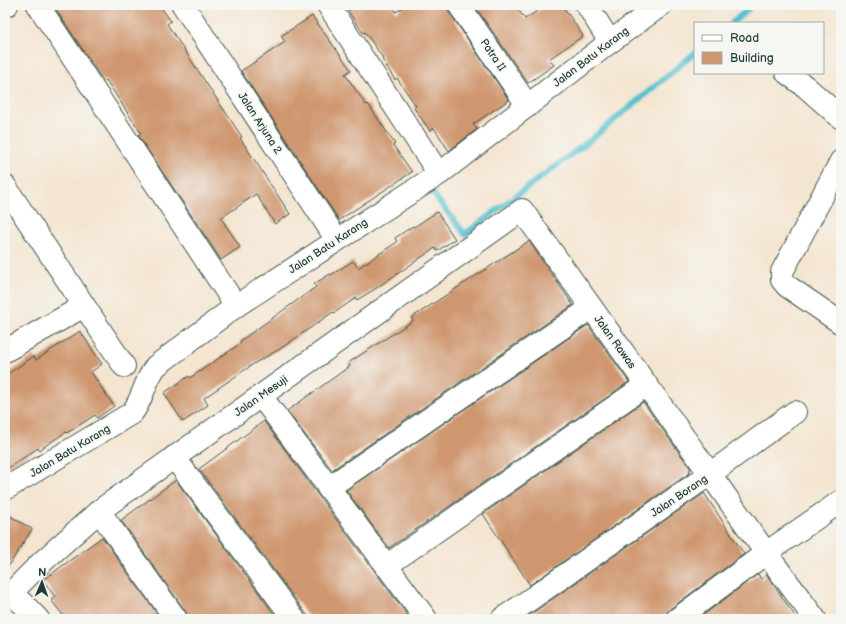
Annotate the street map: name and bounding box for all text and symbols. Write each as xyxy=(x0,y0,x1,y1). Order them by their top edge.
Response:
legend xyxy=(694,22,824,74)
street label: Jalan Batu Karang xyxy=(551,24,631,90)
text: Road xyxy=(730,31,759,46)
street label: Patra II xyxy=(478,37,509,74)
text: Building xyxy=(730,51,774,66)
street label: Jalan Arjuna 2 xyxy=(235,90,285,157)
street label: Jalan Batu Karang xyxy=(286,216,370,276)
street label: Jalan Rawas xyxy=(591,313,639,372)
street label: Jalan Mesuji xyxy=(232,373,290,419)
street label: Jalan Batu Karang xyxy=(27,422,113,480)
street label: Jalan Borang xyxy=(648,472,710,520)
north arrow xyxy=(22,562,62,602)
text: N xyxy=(38,566,47,579)

